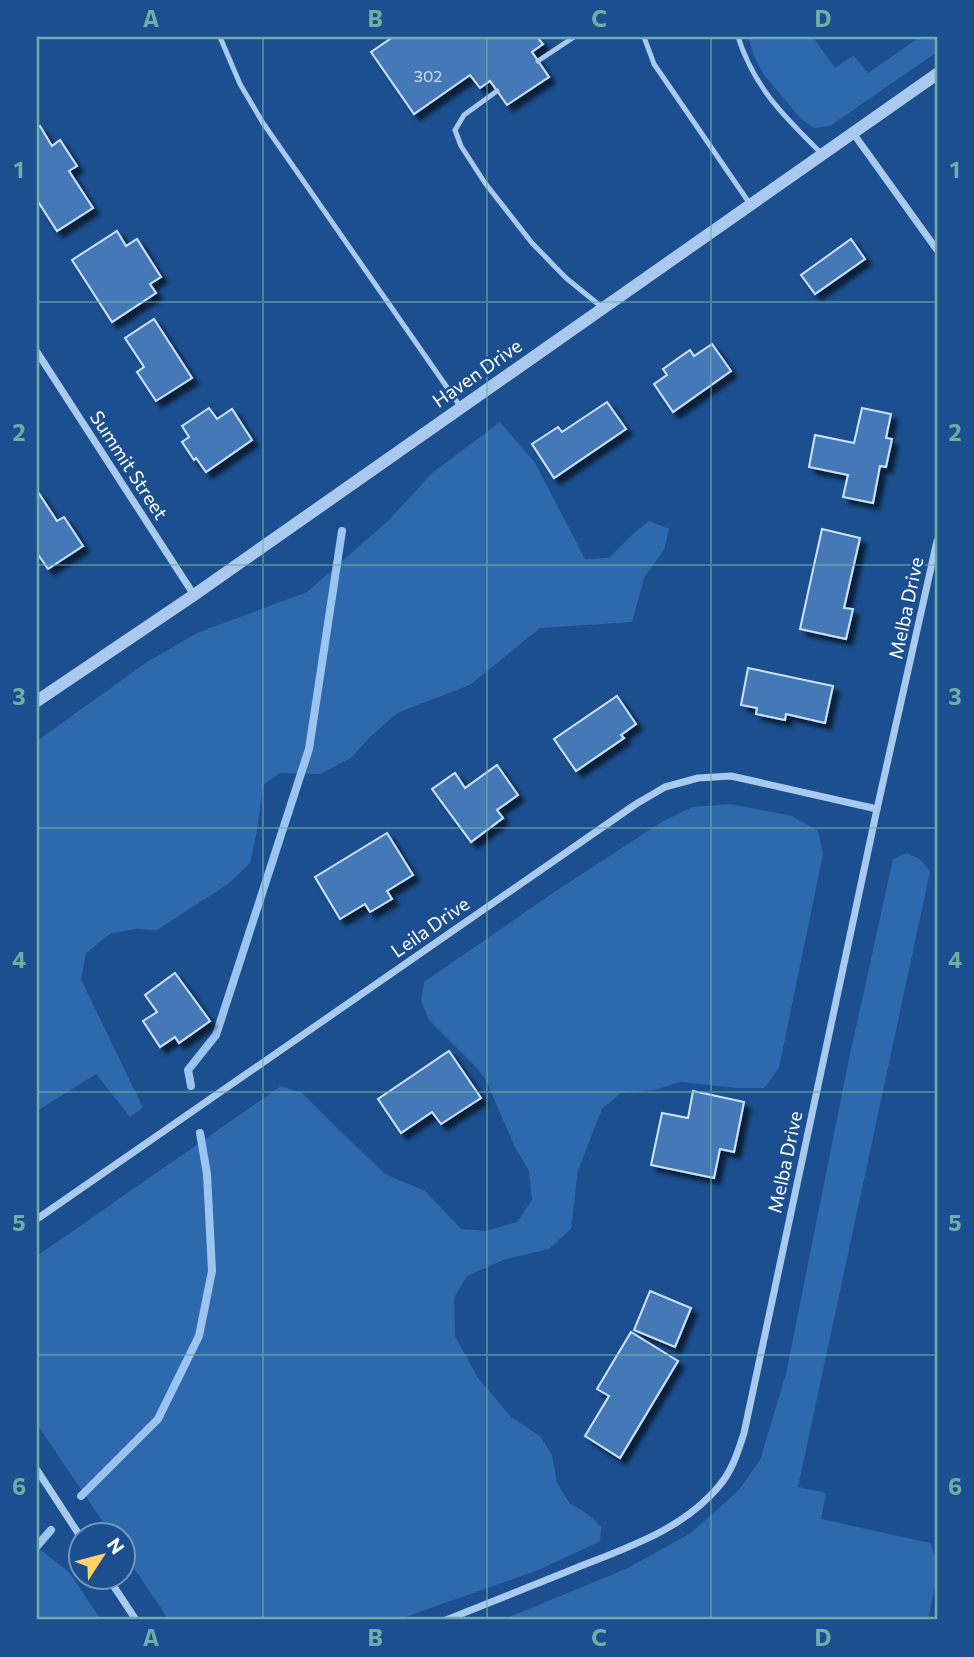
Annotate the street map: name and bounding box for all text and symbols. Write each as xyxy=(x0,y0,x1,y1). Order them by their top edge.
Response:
text: A xyxy=(143,4,160,32)
text: B xyxy=(367,4,383,32)
text: C xyxy=(591,4,607,32)
text: D xyxy=(815,4,832,32)
house number: 302 xyxy=(414,66,442,85)
text: 1 xyxy=(14,155,24,183)
text: 1 xyxy=(950,155,960,183)
street label: Haven Drive xyxy=(428,333,526,412)
street label: Summit Street xyxy=(86,406,173,524)
text: 2 xyxy=(12,418,26,446)
text: 2 xyxy=(948,418,962,446)
street label: Melba Drive xyxy=(883,555,928,661)
text: 3 xyxy=(12,682,26,710)
text: 3 xyxy=(948,682,962,710)
street label: Leila Drive xyxy=(386,891,473,962)
text: 4 xyxy=(12,945,26,973)
text: 4 xyxy=(948,945,962,973)
street label: Melba Drive xyxy=(762,1109,807,1215)
text: 5 xyxy=(12,1208,26,1236)
text: 5 xyxy=(948,1208,962,1236)
text: 6 xyxy=(12,1472,26,1500)
text: 6 xyxy=(948,1472,962,1500)
north arrow xyxy=(66,1520,136,1590)
text: N xyxy=(103,1533,130,1558)
text: A xyxy=(143,1623,160,1651)
text: B xyxy=(367,1623,383,1651)
text: C xyxy=(591,1623,607,1651)
text: D xyxy=(815,1623,832,1651)

